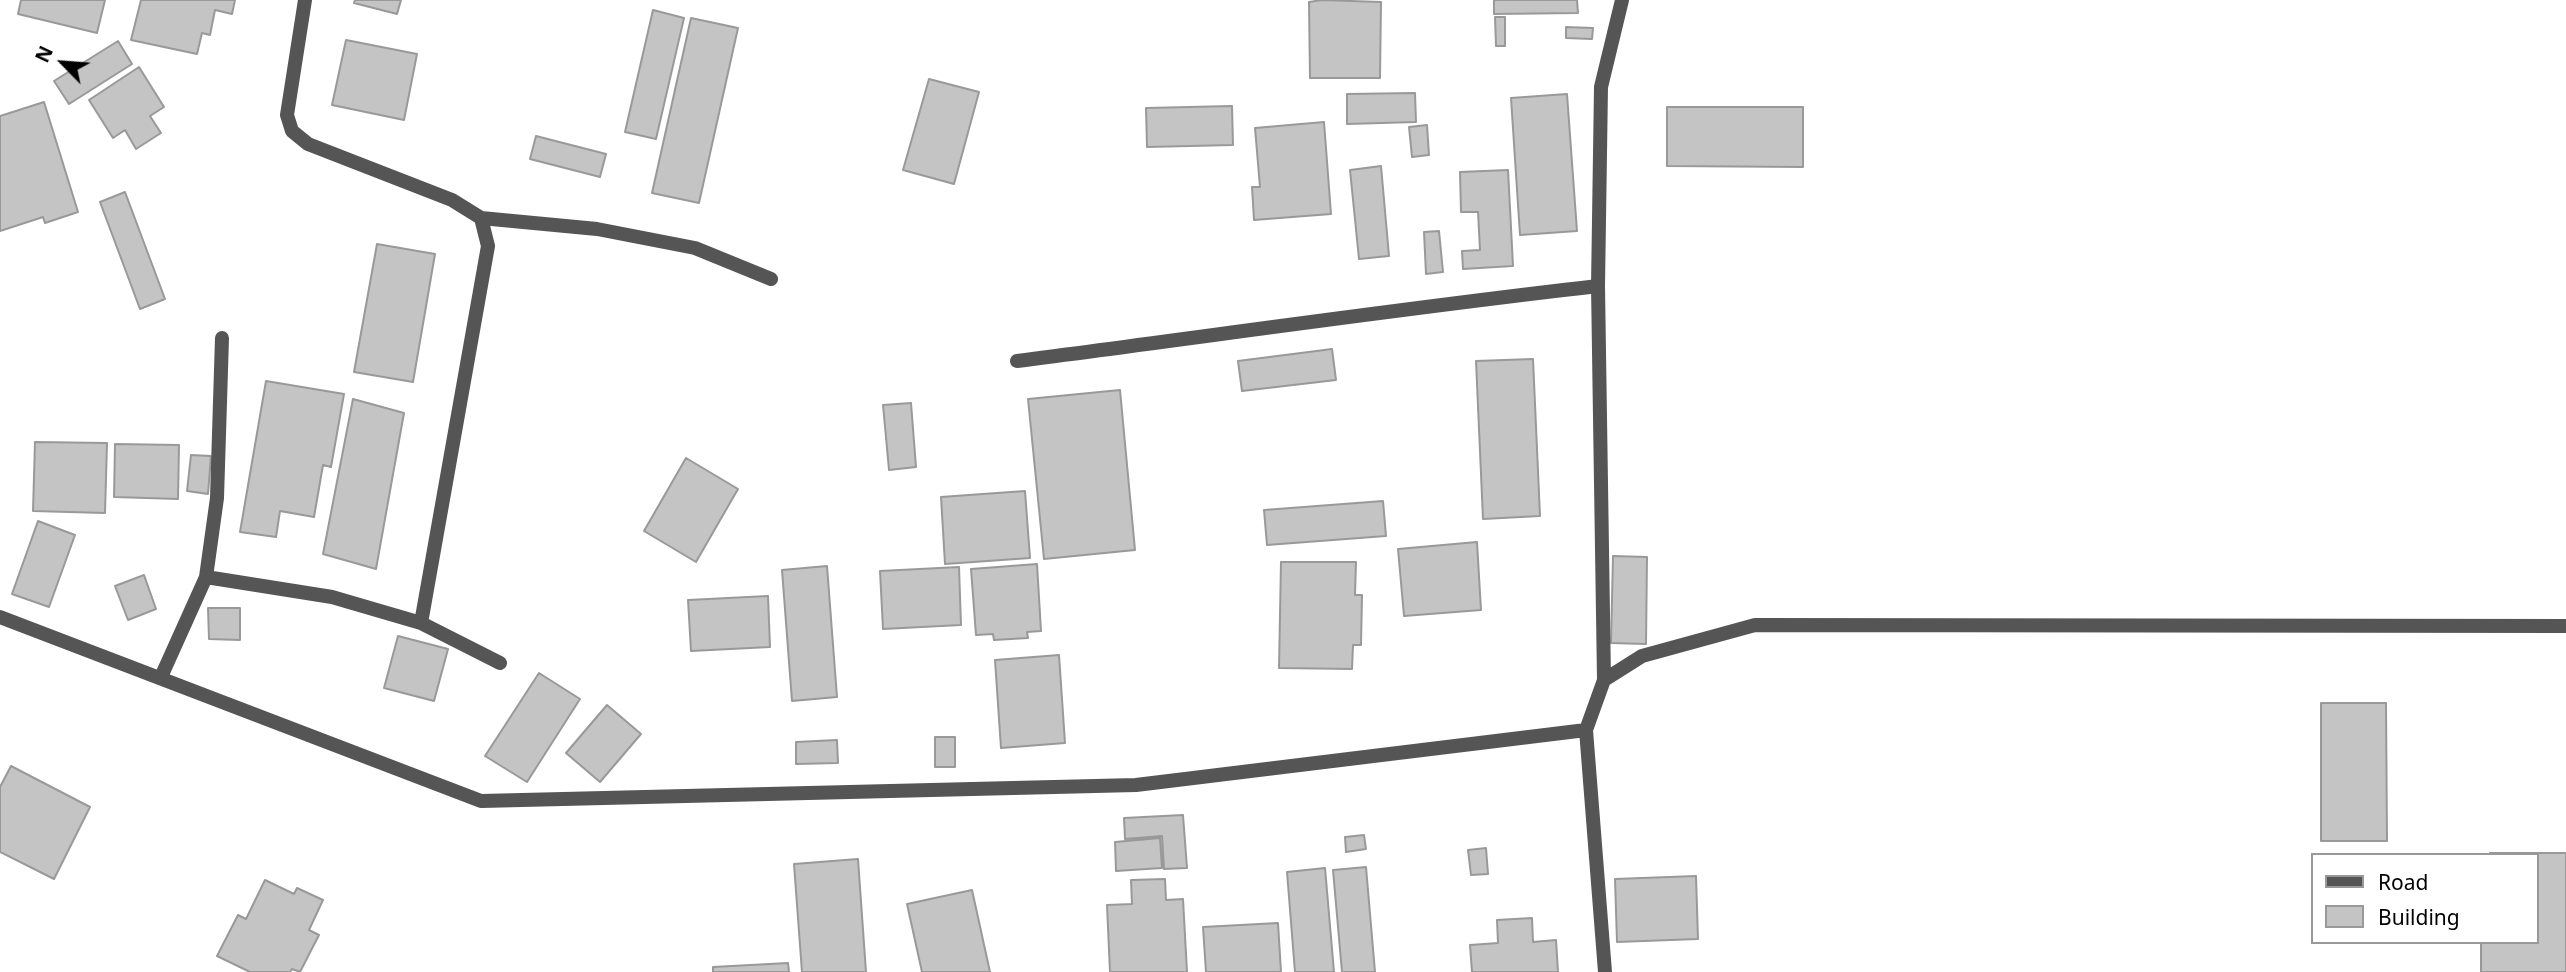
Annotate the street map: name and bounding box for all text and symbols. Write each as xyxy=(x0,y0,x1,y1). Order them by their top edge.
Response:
north arrow xyxy=(28,28,98,98)
text: N xyxy=(29,42,59,67)
legend xyxy=(2310,853,2538,944)
text: Road xyxy=(2378,868,2428,896)
text: Building xyxy=(2378,903,2460,931)

